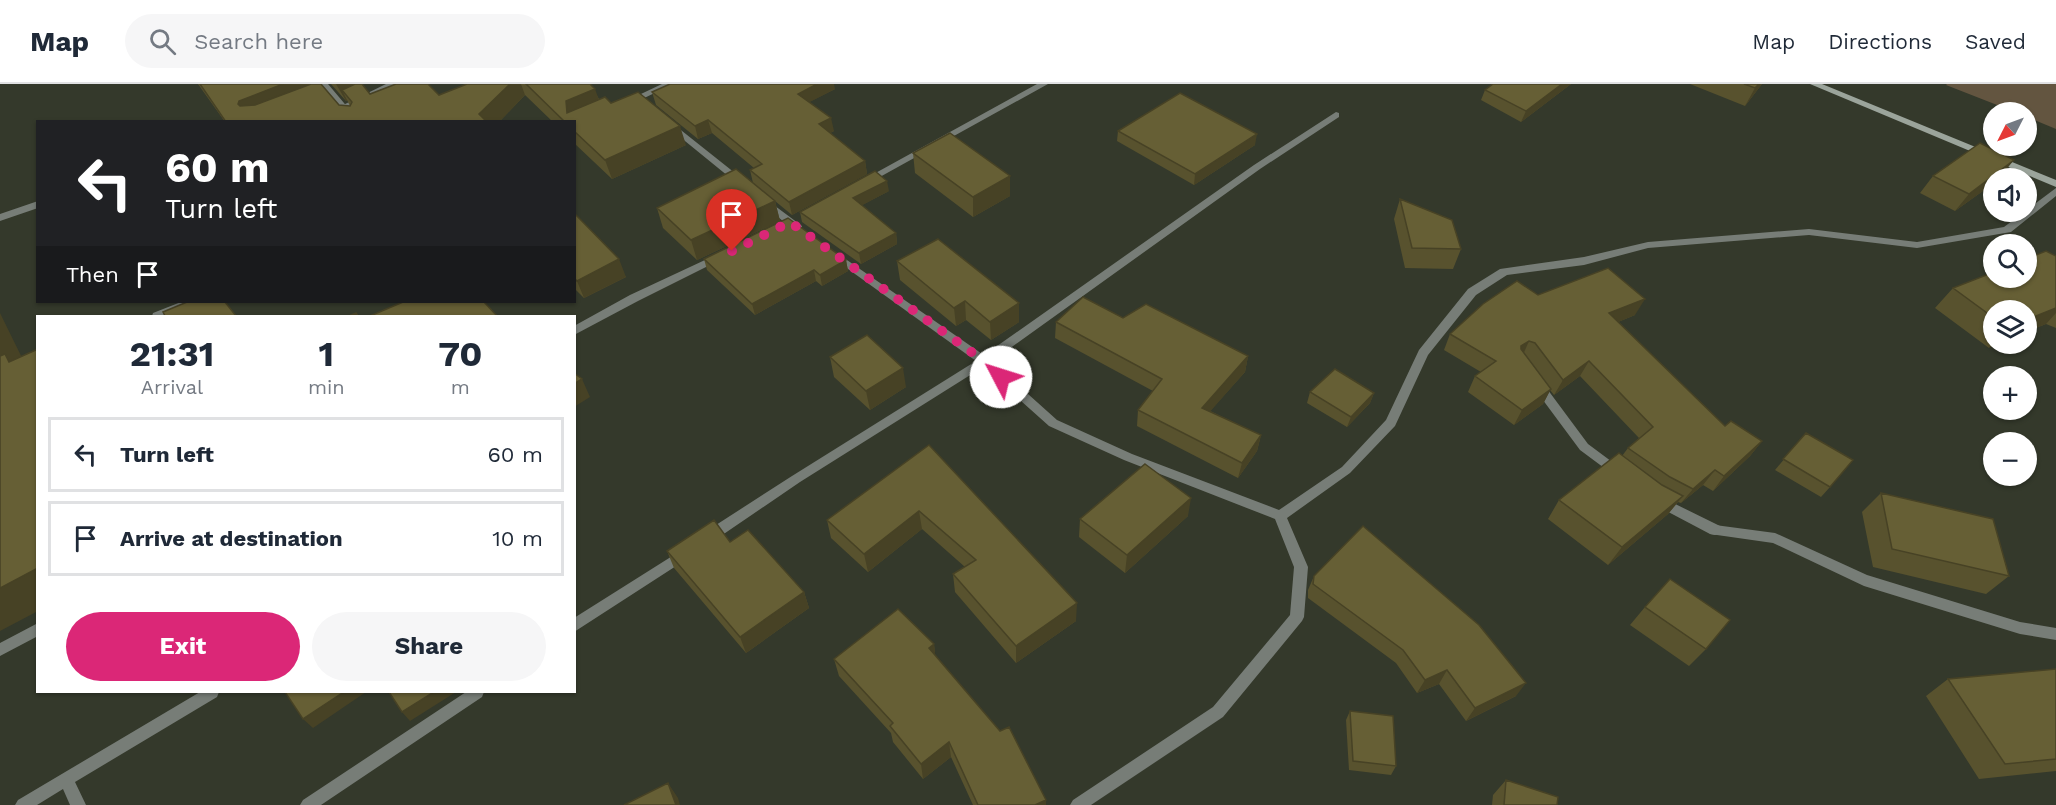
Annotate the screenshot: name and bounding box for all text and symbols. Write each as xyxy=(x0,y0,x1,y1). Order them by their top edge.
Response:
search box xyxy=(125,14,545,68)
text: Map xyxy=(30,25,89,58)
icon: search xyxy=(146,25,179,58)
text: Search here xyxy=(194,29,323,54)
text: Map xyxy=(1752,29,1795,54)
text: Directions xyxy=(1828,29,1932,54)
text: Saved xyxy=(1965,29,2026,54)
north arrow xyxy=(1983,102,2037,156)
map controls xyxy=(1983,102,2037,486)
text: 60 m xyxy=(165,143,269,192)
icon: left xyxy=(66,144,144,222)
button: sound xyxy=(1983,168,2037,222)
pin xyxy=(706,189,757,251)
text: Turn left xyxy=(165,193,277,225)
icon: arrive xyxy=(715,198,748,231)
button: search xyxy=(1983,234,2037,288)
icon: arrive xyxy=(131,258,164,291)
text: Then xyxy=(66,262,119,287)
button: layers xyxy=(1983,300,2037,354)
text: 21:31 xyxy=(130,333,214,375)
text: 1 xyxy=(319,333,334,375)
text: 70 xyxy=(438,333,482,375)
position arrow xyxy=(969,345,1033,409)
button: + xyxy=(1983,366,2037,420)
text: Arrival xyxy=(141,375,203,399)
text: min xyxy=(308,375,345,399)
text: m xyxy=(451,375,470,399)
button: − xyxy=(1983,432,2037,486)
icon: left xyxy=(69,438,102,471)
text: Turn left xyxy=(120,442,214,467)
text: 60 m xyxy=(487,442,543,467)
icon: arrive xyxy=(69,522,102,555)
text: Arrive at destination xyxy=(120,526,343,551)
text: 10 m xyxy=(492,526,543,551)
button: Exit xyxy=(66,612,300,681)
button: Share xyxy=(312,612,546,681)

